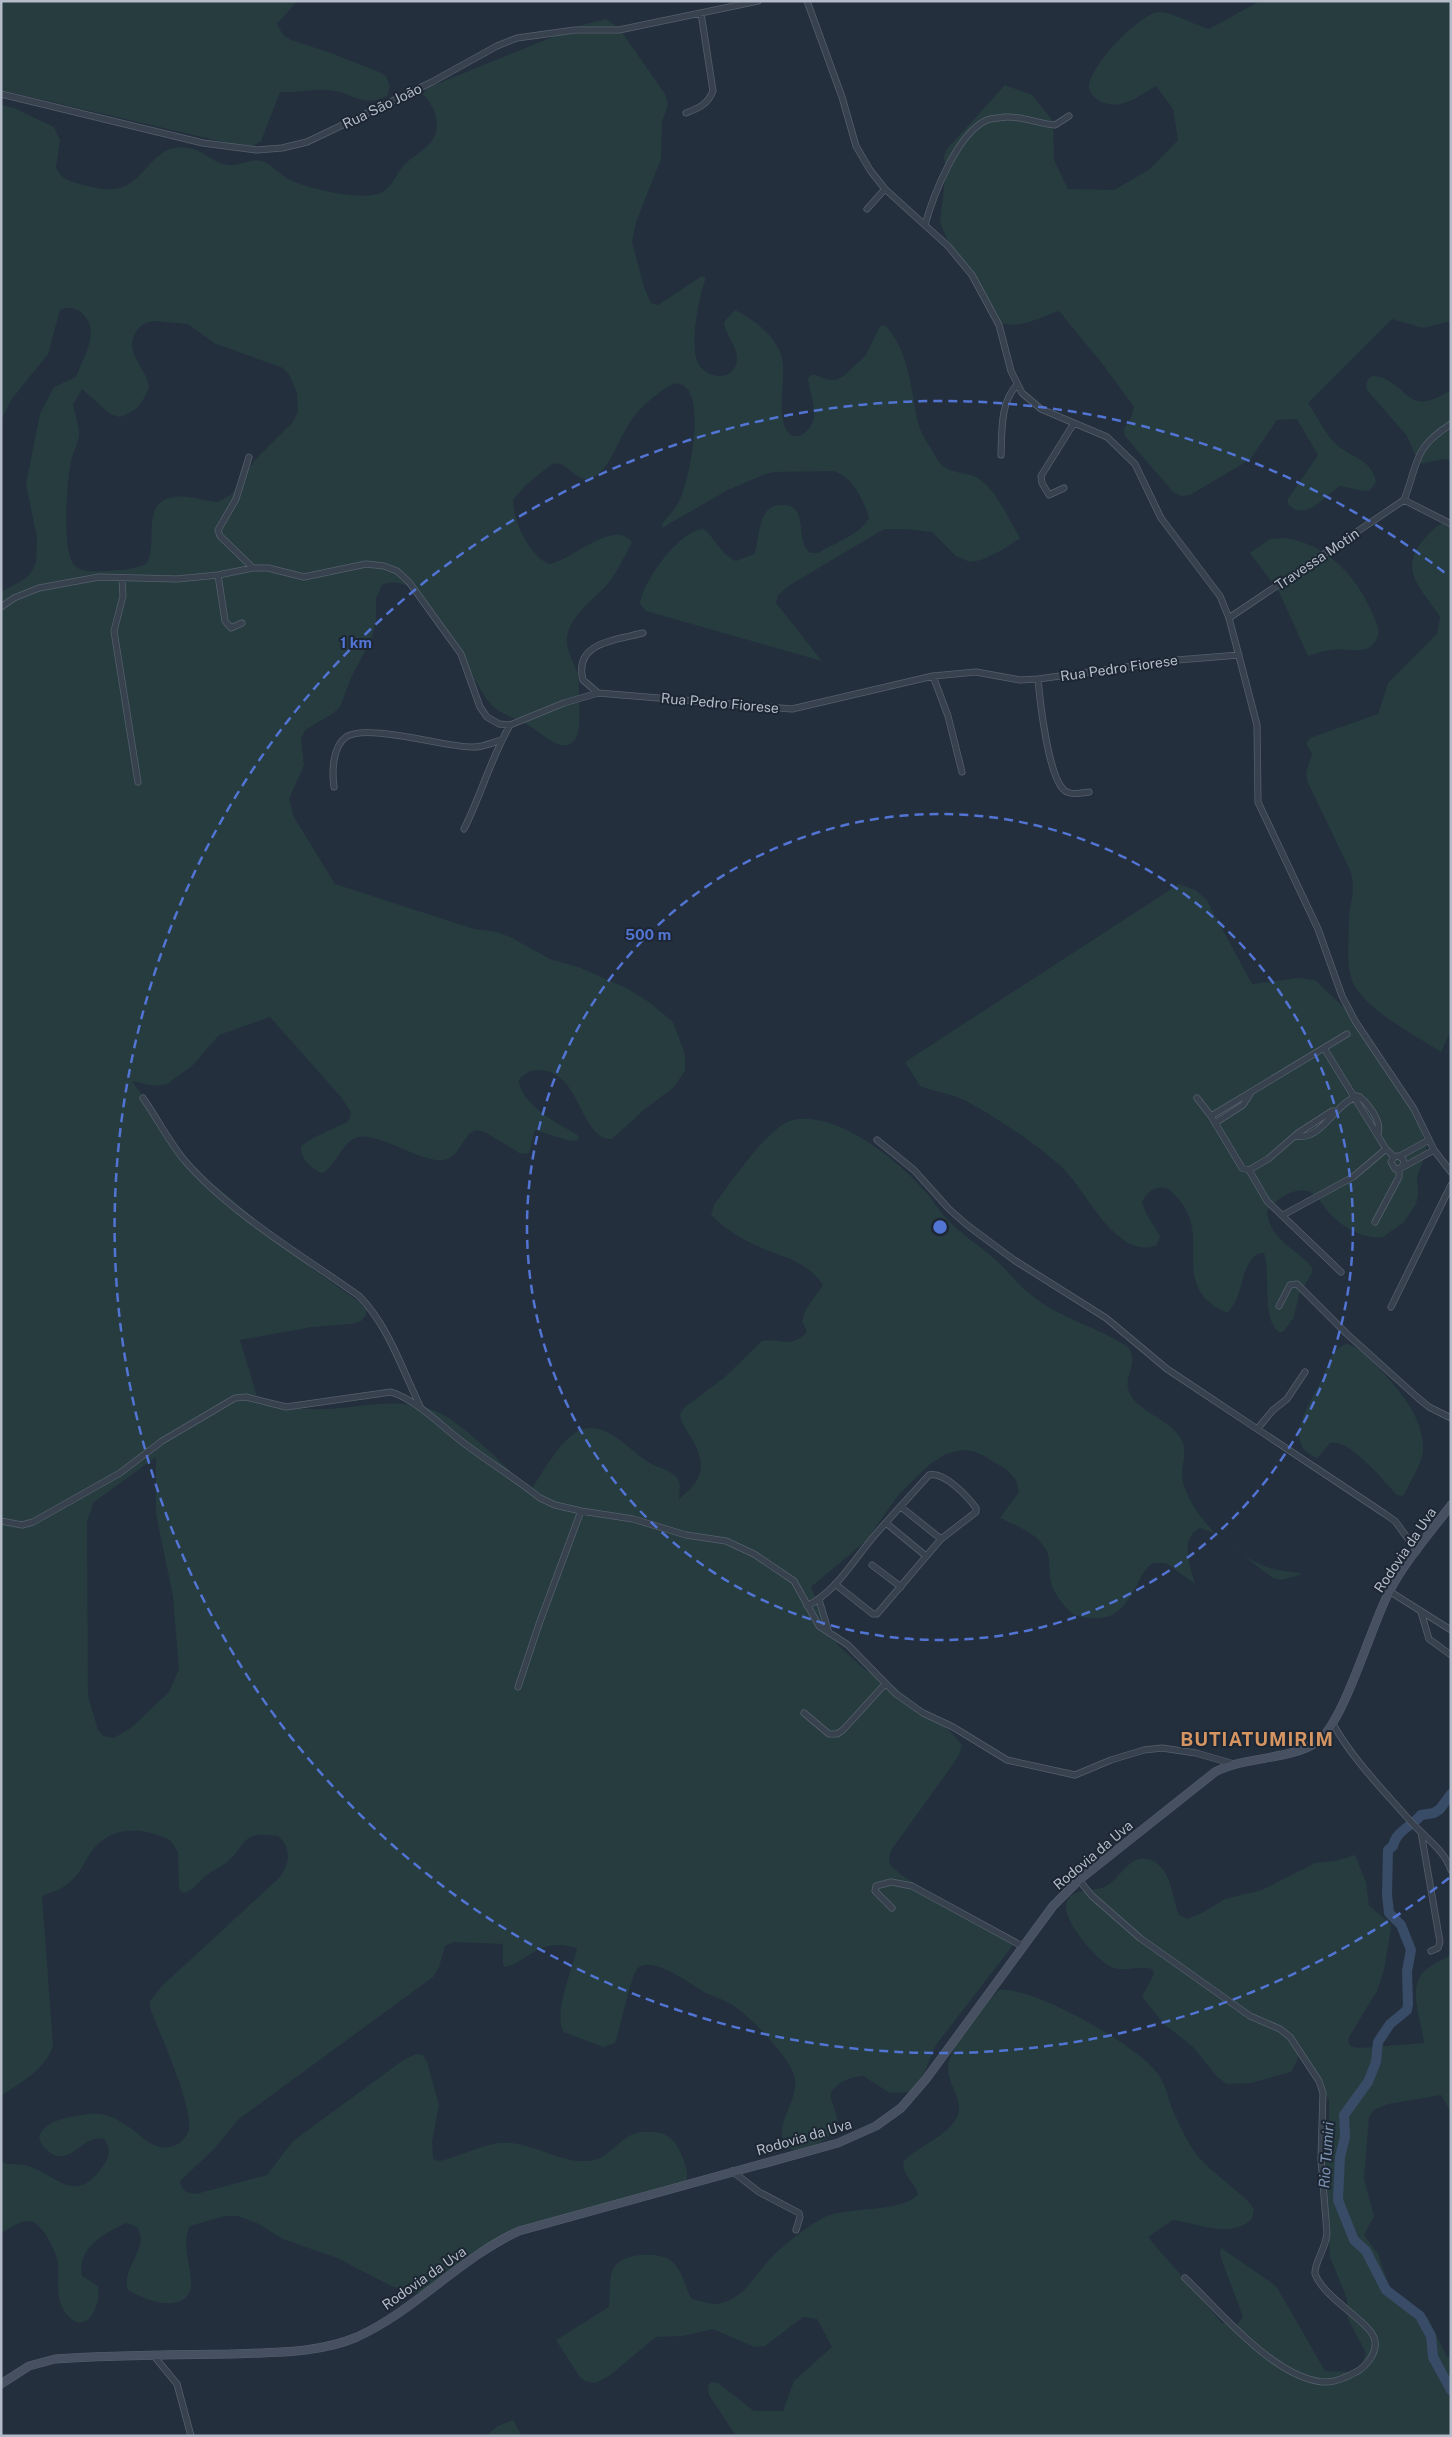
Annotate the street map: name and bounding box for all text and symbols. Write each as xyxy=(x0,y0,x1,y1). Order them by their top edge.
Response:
street label: Rua São João xyxy=(340,80,424,132)
street label: Travessa Motin xyxy=(1272,525,1362,593)
text: 1 km xyxy=(340,634,372,651)
street label: Rua Pedro Fiorese xyxy=(1059,652,1179,684)
street label: Rua Pedro Fiorese xyxy=(660,690,780,716)
text: 500 m xyxy=(625,926,671,943)
centre of rings xyxy=(931,1218,949,1236)
street label: Rodovia da Uva xyxy=(1371,1505,1439,1595)
district label: BUTIATUMIRIM xyxy=(1180,1728,1334,1750)
street label: Rodovia da Uva xyxy=(1050,1817,1136,1893)
street label: Rodovia da Uva xyxy=(754,2116,854,2158)
water label: Rio Tumiri xyxy=(1315,2121,1337,2189)
street label: Rodovia da Uva xyxy=(379,2243,469,2313)

